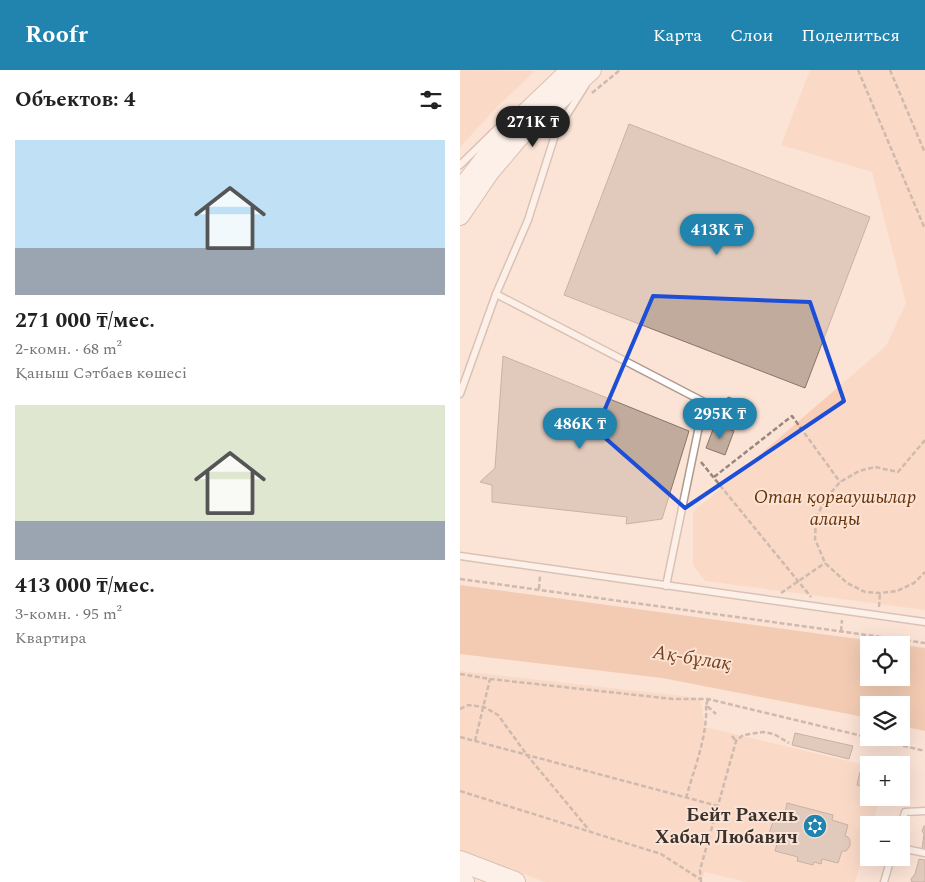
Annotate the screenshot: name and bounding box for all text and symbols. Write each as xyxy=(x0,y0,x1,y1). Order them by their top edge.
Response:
text: Roofr xyxy=(25,17,88,53)
text: Карта xyxy=(653,22,702,49)
text: Слои xyxy=(730,22,773,49)
text: Поделиться xyxy=(801,22,900,49)
text: Объектов: 4 xyxy=(15,84,136,116)
icon: filters xyxy=(417,86,445,114)
pin: 271K ₸ xyxy=(492,106,574,148)
text: 271K ₸ xyxy=(507,110,559,134)
icon: home xyxy=(185,173,275,263)
pin: 413K ₸ xyxy=(676,214,758,256)
text: 413K ₸ xyxy=(691,218,743,242)
text: 271 000 ₸/мес. xyxy=(15,305,155,337)
text: 2-комн. · 68 m² xyxy=(15,337,122,361)
text: Қаныш Сәтбаев көшесі xyxy=(15,361,187,385)
pin: 295K ₸ xyxy=(679,398,761,440)
text: 295K ₸ xyxy=(694,402,746,426)
pin: 486K ₸ xyxy=(539,408,621,450)
text: 486K ₸ xyxy=(554,412,606,436)
icon: home xyxy=(185,438,275,528)
park label: Отан қорғаушылар алаңы xyxy=(754,483,916,534)
text: 413 000 ₸/мес. xyxy=(15,570,155,602)
text: 3-комн. · 95 m² xyxy=(15,602,122,626)
text: Квартира xyxy=(15,626,86,650)
map controls xyxy=(860,636,910,866)
button: locate xyxy=(860,636,910,686)
water label: Ақ-бұлақ xyxy=(650,637,734,679)
button: layers xyxy=(860,696,910,746)
button: + xyxy=(860,756,910,806)
place label: Бейт Рахель Хабад Любавич xyxy=(655,801,798,852)
synagogue icon: Бейт Рахель Хабад Любавич xyxy=(802,813,828,839)
button: − xyxy=(860,816,910,866)

